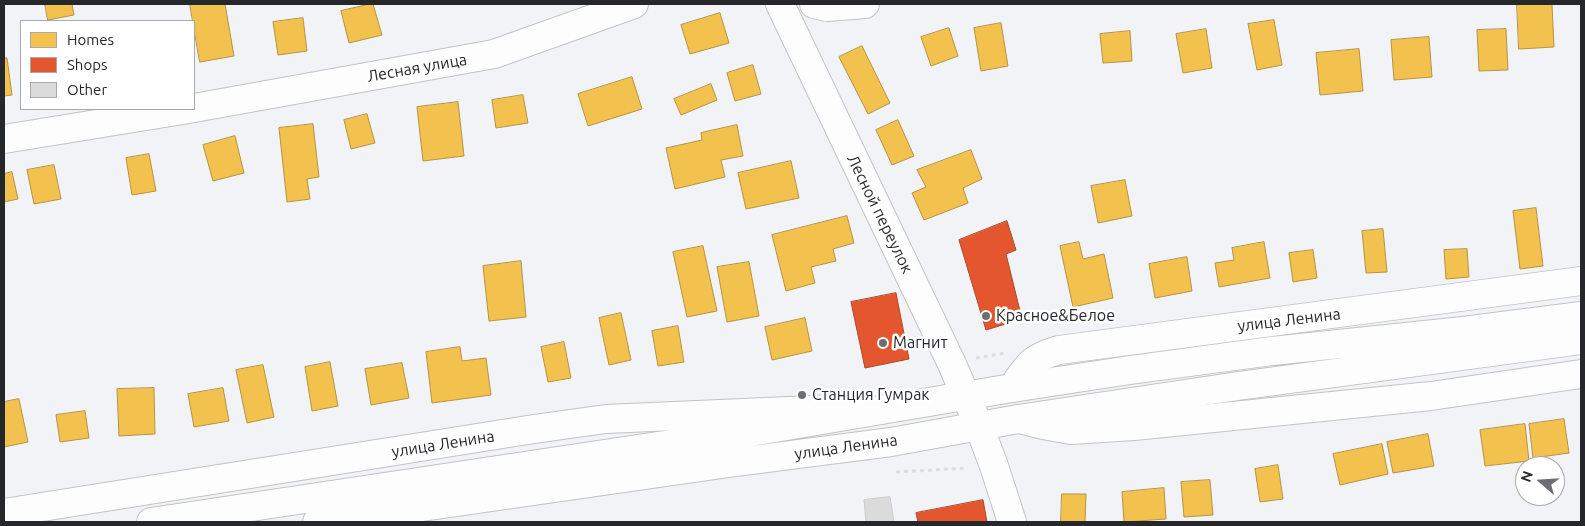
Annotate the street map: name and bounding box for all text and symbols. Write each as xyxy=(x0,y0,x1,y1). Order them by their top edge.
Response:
legend xyxy=(20,20,195,110)
text: Homes xyxy=(67,31,114,48)
street label: Лесная улица xyxy=(366,50,468,86)
text: Shops xyxy=(67,56,108,73)
text: Other xyxy=(67,81,107,98)
street label: Лесной переулок xyxy=(843,151,917,277)
street label: улица Ленина xyxy=(1236,304,1342,336)
place label: Красное&Белое xyxy=(996,306,1115,326)
marker: Красное&Белое xyxy=(980,310,992,322)
place label: Магнит xyxy=(893,333,947,353)
marker: Магнит xyxy=(877,337,889,349)
place label: Станция Гумрак xyxy=(812,385,930,405)
marker: Станция Гумрак xyxy=(796,389,808,401)
street label: улица Ленина xyxy=(390,426,496,462)
street label: улица Ленина xyxy=(793,430,899,464)
north arrow xyxy=(1515,456,1565,506)
text: N xyxy=(1517,469,1536,484)

